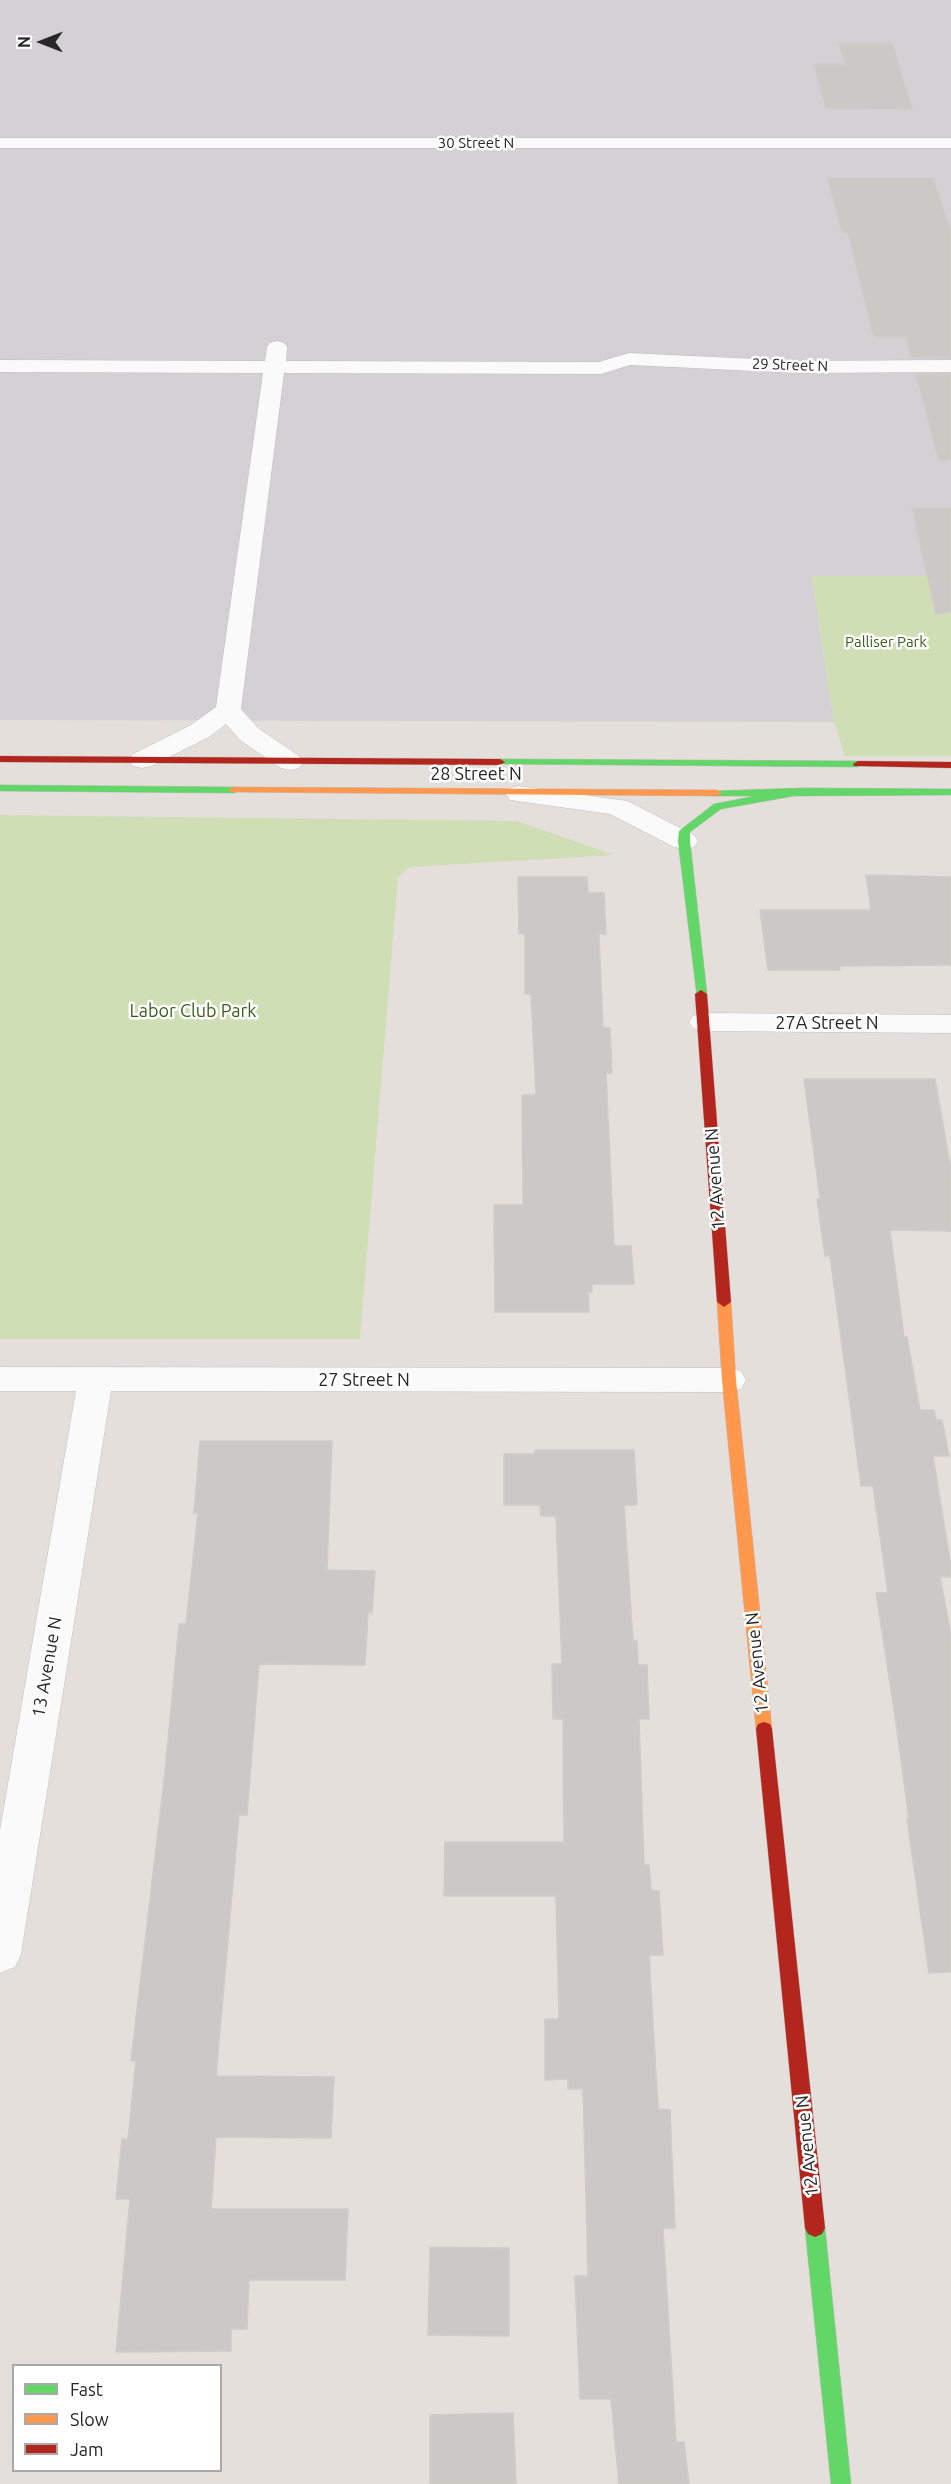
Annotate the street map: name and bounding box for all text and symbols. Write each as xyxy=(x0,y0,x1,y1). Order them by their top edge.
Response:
north arrow xyxy=(12,12,72,72)
text: N xyxy=(15,36,33,48)
street label: 30 Street N xyxy=(438,134,514,152)
street label: 29 Street N xyxy=(752,355,828,375)
park label: Palliser Park xyxy=(845,633,927,651)
street label: 28 Street N xyxy=(430,763,522,785)
park label: Labor Club Park xyxy=(130,1000,256,1022)
street label: 27A Street N xyxy=(775,1012,879,1034)
street label: 12 Avenue N xyxy=(701,1127,729,1231)
street label: 27 Street N xyxy=(318,1369,410,1391)
street label: 12 Avenue N xyxy=(741,1611,773,1715)
street label: 13 Avenue N xyxy=(28,1615,66,1719)
street label: 12 Avenue N xyxy=(791,2094,823,2198)
legend xyxy=(12,2364,222,2472)
text: Fast xyxy=(70,2379,103,2399)
text: Slow xyxy=(70,2409,109,2429)
text: Jam xyxy=(70,2439,104,2459)

